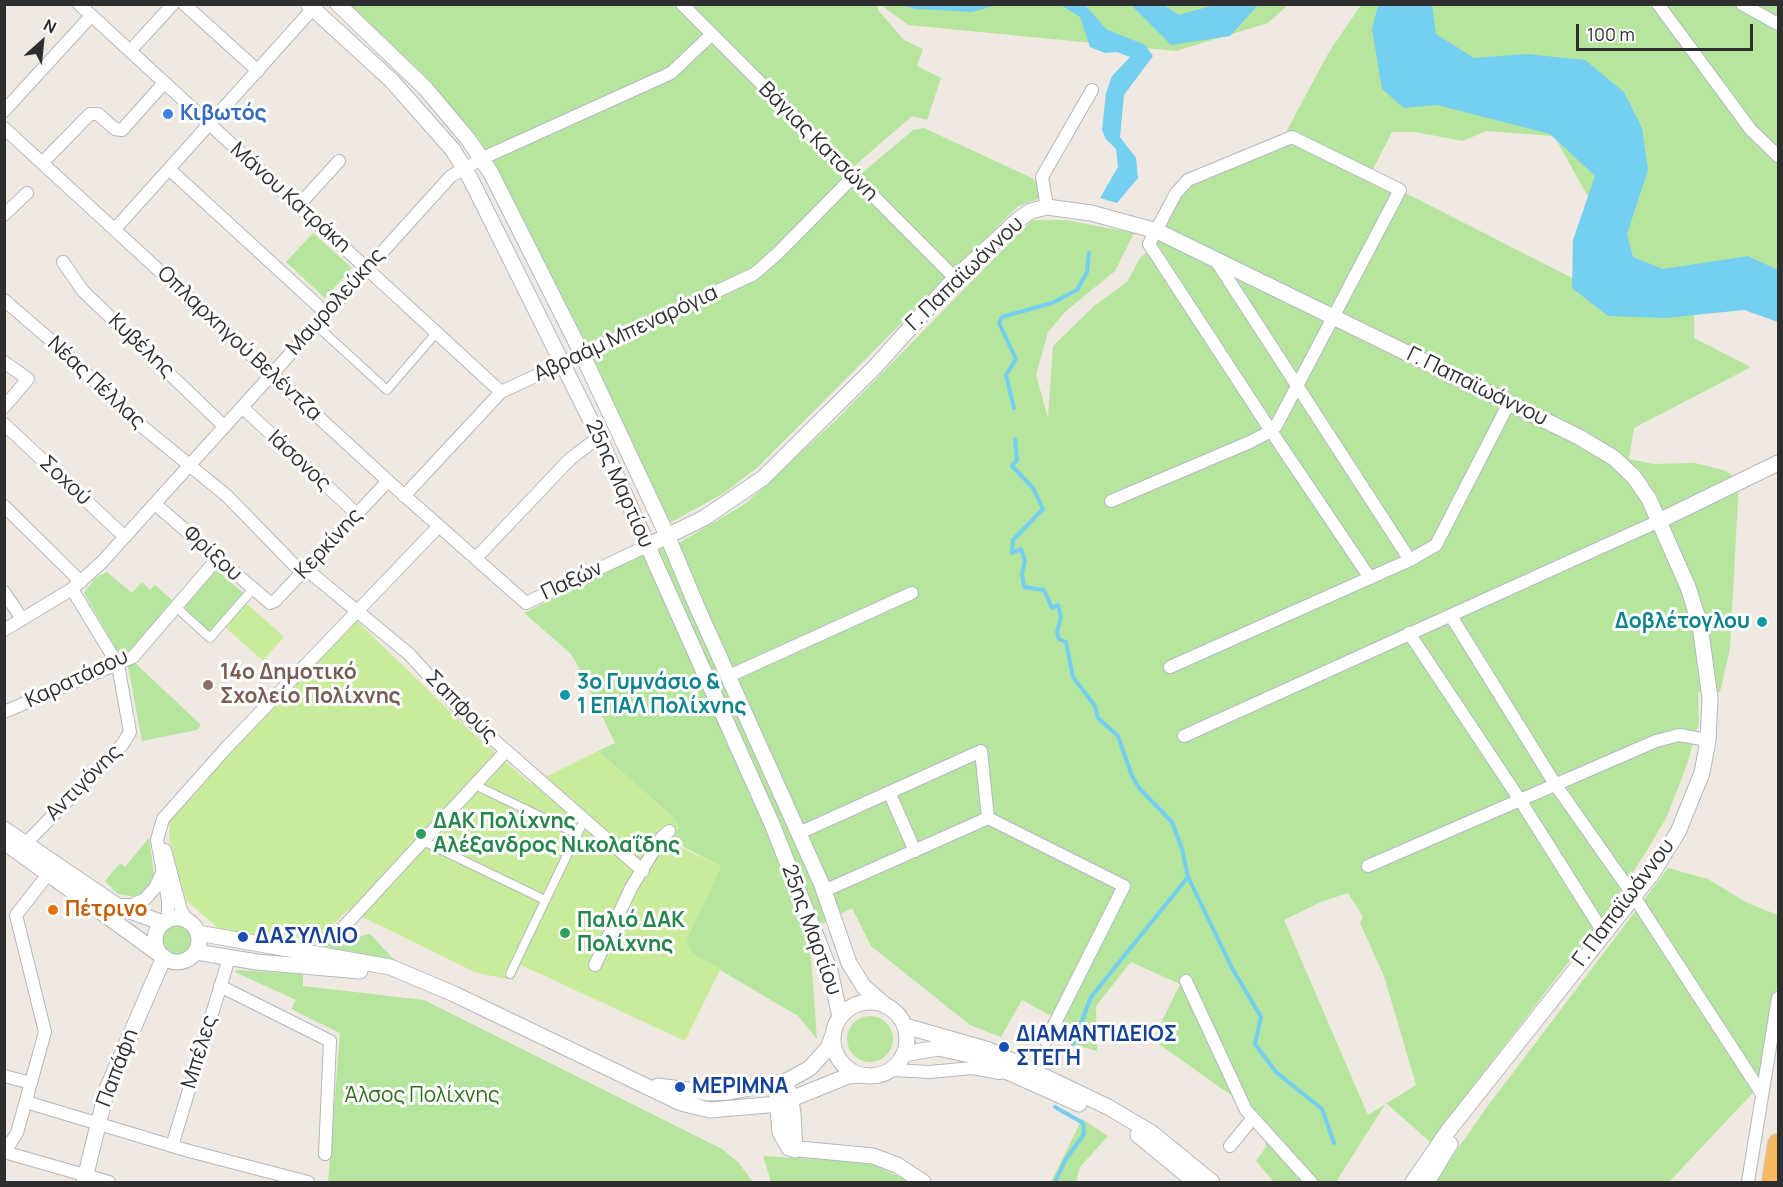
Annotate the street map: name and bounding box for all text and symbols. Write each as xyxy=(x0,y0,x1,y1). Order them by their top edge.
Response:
north arrow xyxy=(12,12,72,72)
scale bar xyxy=(1579,12,1756,50)
text: N xyxy=(40,14,60,38)
text: 100 m xyxy=(1587,22,1635,46)
street label: Βάγιας Κατσώνη xyxy=(753,77,883,207)
place label: Κιβωτός xyxy=(180,101,267,127)
marker: Κιβωτός xyxy=(161,107,175,121)
street label: Μάνου Κατράκη xyxy=(225,137,355,259)
street label: Γ. Παπαϊωάννου xyxy=(901,212,1029,336)
street label: Μαυρολεύκης xyxy=(281,243,391,361)
street label: Οπλαρχηγού Βελέντζα xyxy=(152,261,326,427)
street label: Αβραάμ Μπεναρόγια xyxy=(530,280,722,388)
street label: Κυβέλης xyxy=(103,309,179,383)
street label: Νέας Πέλλας xyxy=(42,331,150,435)
street label: Γ. Παπαϊωάννου xyxy=(1403,342,1551,432)
street label: 25ης Μαρτίου xyxy=(580,416,658,552)
street label: Ιάσoνος xyxy=(262,425,336,497)
street label: Σοχού xyxy=(34,451,96,511)
street label: Κερκίνης xyxy=(290,504,368,584)
street label: Φρίξου xyxy=(177,521,247,587)
street label: Παξών xyxy=(537,556,607,606)
place label: Δοβλέτογλου xyxy=(1615,609,1750,635)
marker: Δοβλέτογλου xyxy=(1755,615,1769,629)
street label: Καρατάσου xyxy=(22,644,132,714)
place label: 14ο Δημοτικό Σχολείο Πολίχνης xyxy=(220,660,401,710)
street label: Σαπφούς xyxy=(420,666,502,748)
place label: 3ο Γυμνάσιο & 1 ΕΠΑΛ Πολίχνης xyxy=(577,670,746,720)
marker: 14ο Δημοτικό Σχολείο Πολίχνης xyxy=(201,678,215,692)
marker: 3ο Γυμνάσιο & 1 ΕΠΑΛ Πολίχνης xyxy=(558,688,572,702)
street label: Αντιγόνης xyxy=(41,740,127,826)
place label: ΔΑΚ Πολίχνης Αλέξανδρος Νικολαΐδης xyxy=(433,809,680,859)
marker: ΔΑΚ Πολίχνης Αλέξανδρος Νικολαΐδης xyxy=(414,827,428,841)
street label: Γ. Παπαϊωάννου xyxy=(1568,834,1680,972)
street label: 25ης Μαρτίου xyxy=(776,861,846,999)
place label: Πέτρινο xyxy=(65,897,148,923)
marker: Πέτρινο xyxy=(46,903,60,917)
place label: Παλιό ΔΑΚ Πολίχνης xyxy=(577,908,685,958)
place label: ΔΑΣΥΛΛΙΟ xyxy=(255,924,358,950)
marker: Παλιό ΔΑΚ Πολίχνης xyxy=(558,926,572,940)
marker: ΔΑΣΥΛΛΙΟ xyxy=(236,930,250,944)
street label: Μπέλες xyxy=(177,1012,223,1092)
place label: ΔΙΑΜΑΝΤΙΔΕΙΟΣ ΣΤΕΓΗ xyxy=(1016,1022,1177,1072)
street label: Παπάφη xyxy=(92,1026,144,1110)
marker: ΔΙΑΜΑΝΤΙΔΕΙΟΣ ΣΤΕΓΗ xyxy=(997,1040,1011,1054)
place label: ΜΕΡΙΜΝΑ xyxy=(692,1074,789,1100)
marker: ΜΕΡΙΜΝΑ xyxy=(673,1080,687,1094)
park label: Άλσος Πολίχνης xyxy=(344,1083,500,1109)

